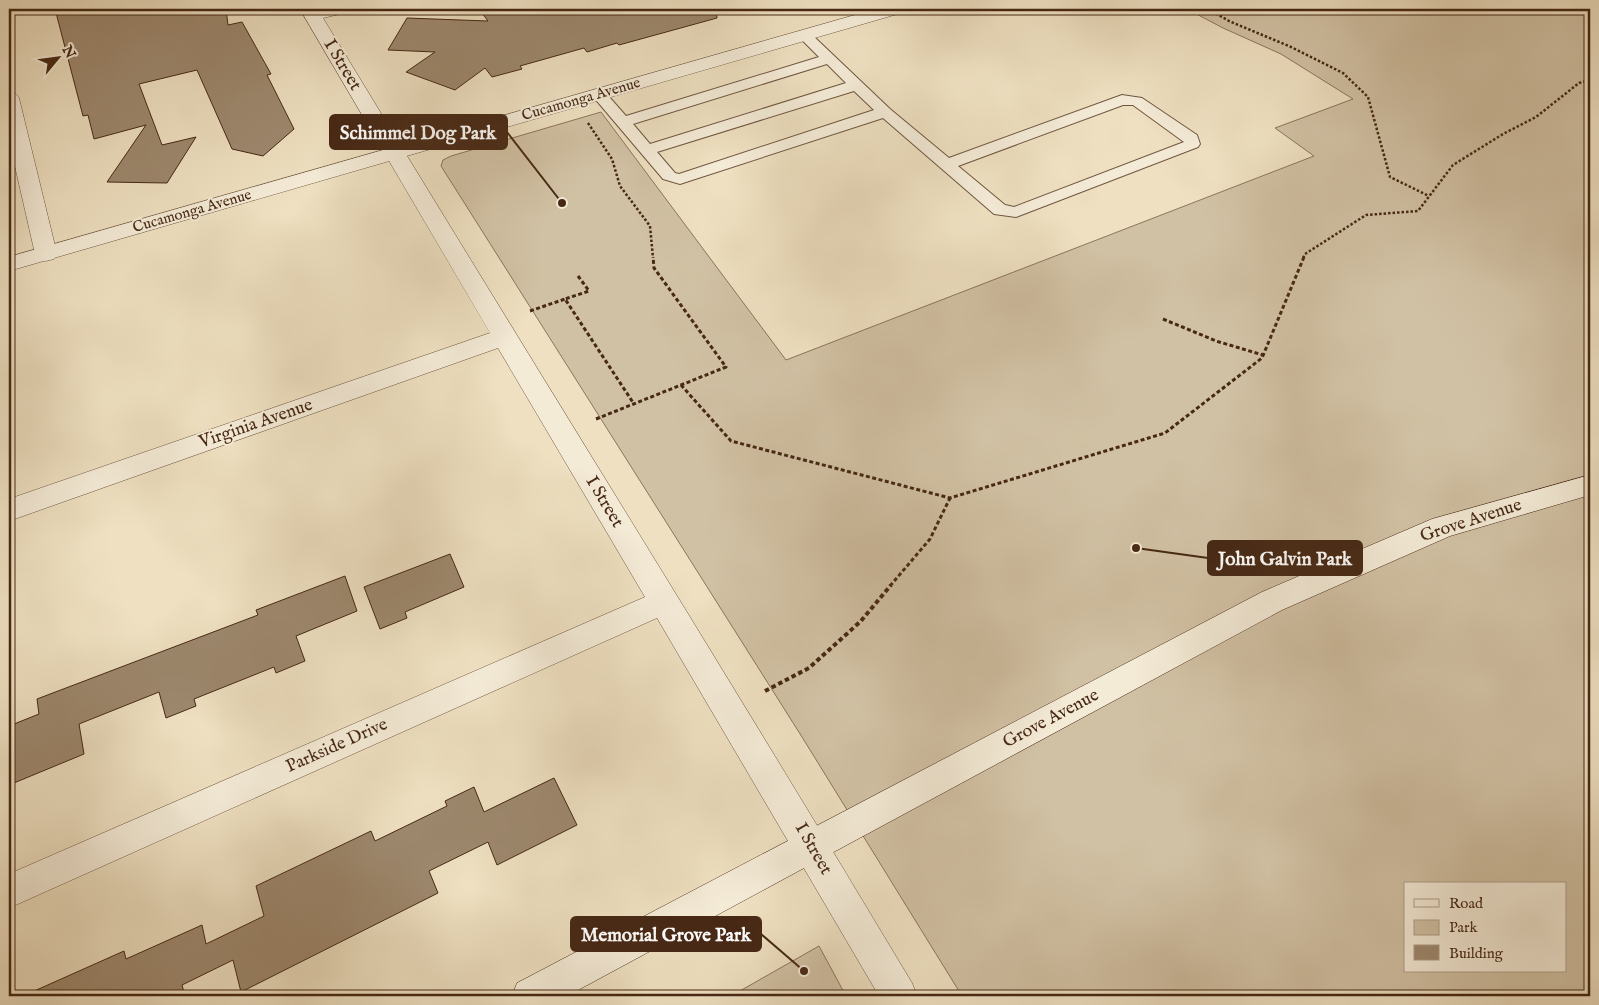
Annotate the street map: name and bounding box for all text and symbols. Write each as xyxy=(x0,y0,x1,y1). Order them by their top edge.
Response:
north arrow xyxy=(32,32,82,82)
street label: I Street xyxy=(318,35,366,95)
text: N xyxy=(57,42,79,62)
street label: Cucamonga Avenue xyxy=(519,73,643,125)
callout: Schimmel Dog Park xyxy=(330,115,507,149)
text: Schimmel Dog Park xyxy=(340,122,497,146)
street label: Cucamonga Avenue xyxy=(130,185,254,237)
street label: Virginia Avenue xyxy=(195,394,316,455)
street label: I Street xyxy=(580,472,628,532)
street label: Grove Avenue xyxy=(1417,494,1525,548)
callout: John Galvin Park xyxy=(1208,541,1362,575)
text: John Galvin Park xyxy=(1215,548,1353,572)
street label: Grove Avenue xyxy=(999,684,1103,754)
street label: Parkside Drive xyxy=(283,713,391,779)
street label: I Street xyxy=(789,819,837,879)
legend xyxy=(1404,882,1566,972)
text: Road xyxy=(1449,894,1484,913)
callout: Memorial Grove Park xyxy=(571,917,761,951)
text: Park xyxy=(1449,918,1479,937)
text: Memorial Grove Park xyxy=(581,924,752,948)
text: Building xyxy=(1449,944,1504,963)

